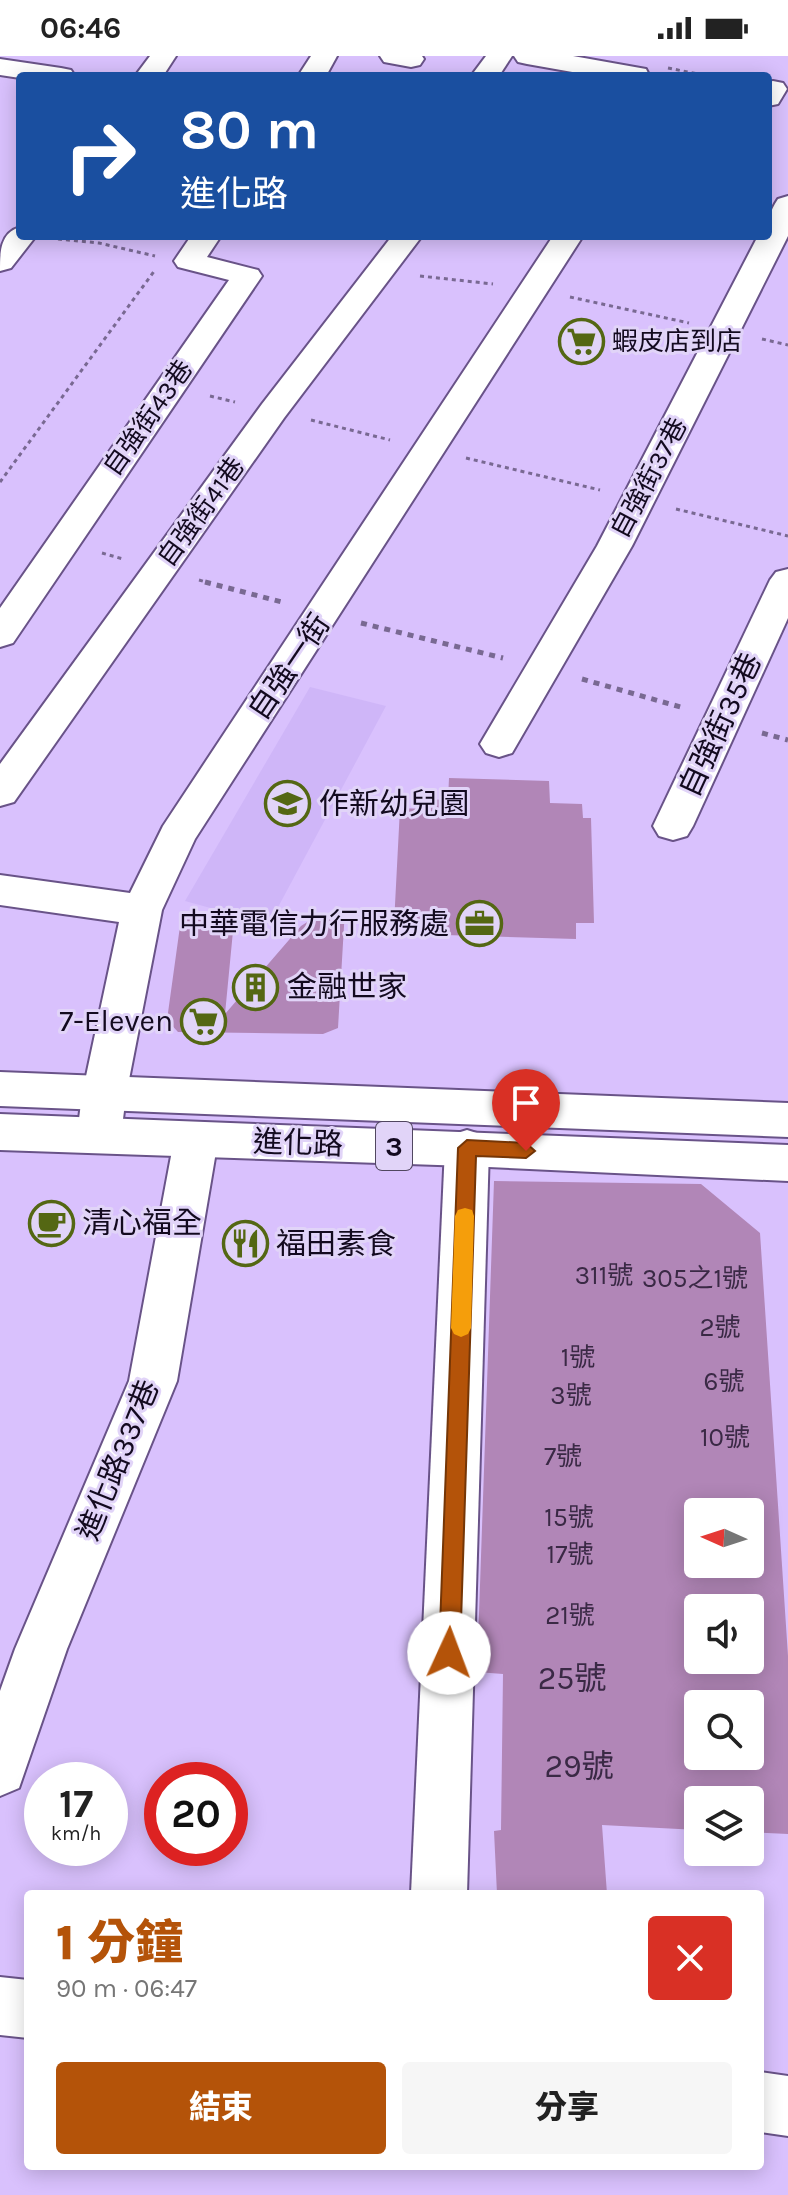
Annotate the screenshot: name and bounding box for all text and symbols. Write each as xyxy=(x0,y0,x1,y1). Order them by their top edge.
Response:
text: 06:46 xyxy=(40,10,121,46)
text: 80 m xyxy=(180,97,319,162)
icon: right xyxy=(48,104,152,208)
text: 進化路 xyxy=(180,173,288,215)
supermarket icon: 蝦皮店到店 xyxy=(557,317,605,365)
place label: 蝦皮店到店 xyxy=(612,326,742,357)
street label: 自強街43巷 xyxy=(97,354,199,482)
street label: 自強街37巷 xyxy=(604,413,694,543)
street label: 自強街41巷 xyxy=(151,451,251,573)
street label: 自強一街 xyxy=(241,607,337,727)
street label: 自強街35巷 xyxy=(671,647,769,803)
school or university icon: 作新幼兒園 xyxy=(264,780,312,828)
place label: 作新幼兒園 xyxy=(319,786,469,822)
office icon: 中華電信力行服務處 xyxy=(456,900,504,948)
place label: 中華電信力行服務處 xyxy=(179,906,449,942)
building icon: 金融世家 xyxy=(232,963,280,1011)
place label: 金融世家 xyxy=(287,969,407,1005)
supermarket icon: 7-Eleven xyxy=(180,997,228,1045)
place label: 7-Eleven xyxy=(59,1003,173,1039)
pin xyxy=(492,1069,560,1151)
icon: arrive xyxy=(504,1081,548,1125)
road number: 3 xyxy=(376,1122,412,1170)
street label: 進化路 xyxy=(252,1123,344,1163)
cafe icon: 清心福全 xyxy=(27,1199,75,1247)
place label: 清心福全 xyxy=(82,1205,202,1241)
restaurant icon: 福田素食 xyxy=(221,1220,269,1268)
place label: 福田素食 xyxy=(276,1226,396,1262)
house number: 311號 xyxy=(575,1260,633,1291)
house number: 305之1號 xyxy=(642,1263,748,1294)
house number: 2號 xyxy=(699,1312,741,1343)
house number: 1號 xyxy=(561,1342,595,1373)
house number: 6號 xyxy=(704,1366,744,1397)
street label: 進化路337巷 xyxy=(70,1375,166,1545)
house number: 3號 xyxy=(550,1380,592,1411)
house number: 10號 xyxy=(700,1422,750,1453)
house number: 7號 xyxy=(544,1441,582,1472)
north arrow xyxy=(684,1498,764,1578)
map controls xyxy=(684,1498,764,1866)
house number: 15號 xyxy=(544,1502,594,1533)
house number: 17號 xyxy=(547,1539,593,1570)
button: sound xyxy=(684,1594,764,1674)
house number: 21號 xyxy=(545,1600,595,1631)
position arrow xyxy=(407,1611,491,1695)
house number: 25號 xyxy=(538,1660,606,1697)
button: search xyxy=(684,1690,764,1770)
house number: 29號 xyxy=(544,1748,614,1785)
speed limit sign: 20 xyxy=(144,1762,248,1866)
text: 17 xyxy=(59,1780,93,1827)
button: layers xyxy=(684,1786,764,1866)
text: km/h xyxy=(51,1822,101,1845)
text: 1 分鐘 xyxy=(56,1915,183,1971)
button: close xyxy=(648,1916,732,2000)
text: 90 m · 06:47 xyxy=(56,1973,197,2004)
button: 結束 xyxy=(56,2062,386,2154)
button: 分享 xyxy=(402,2062,732,2154)

